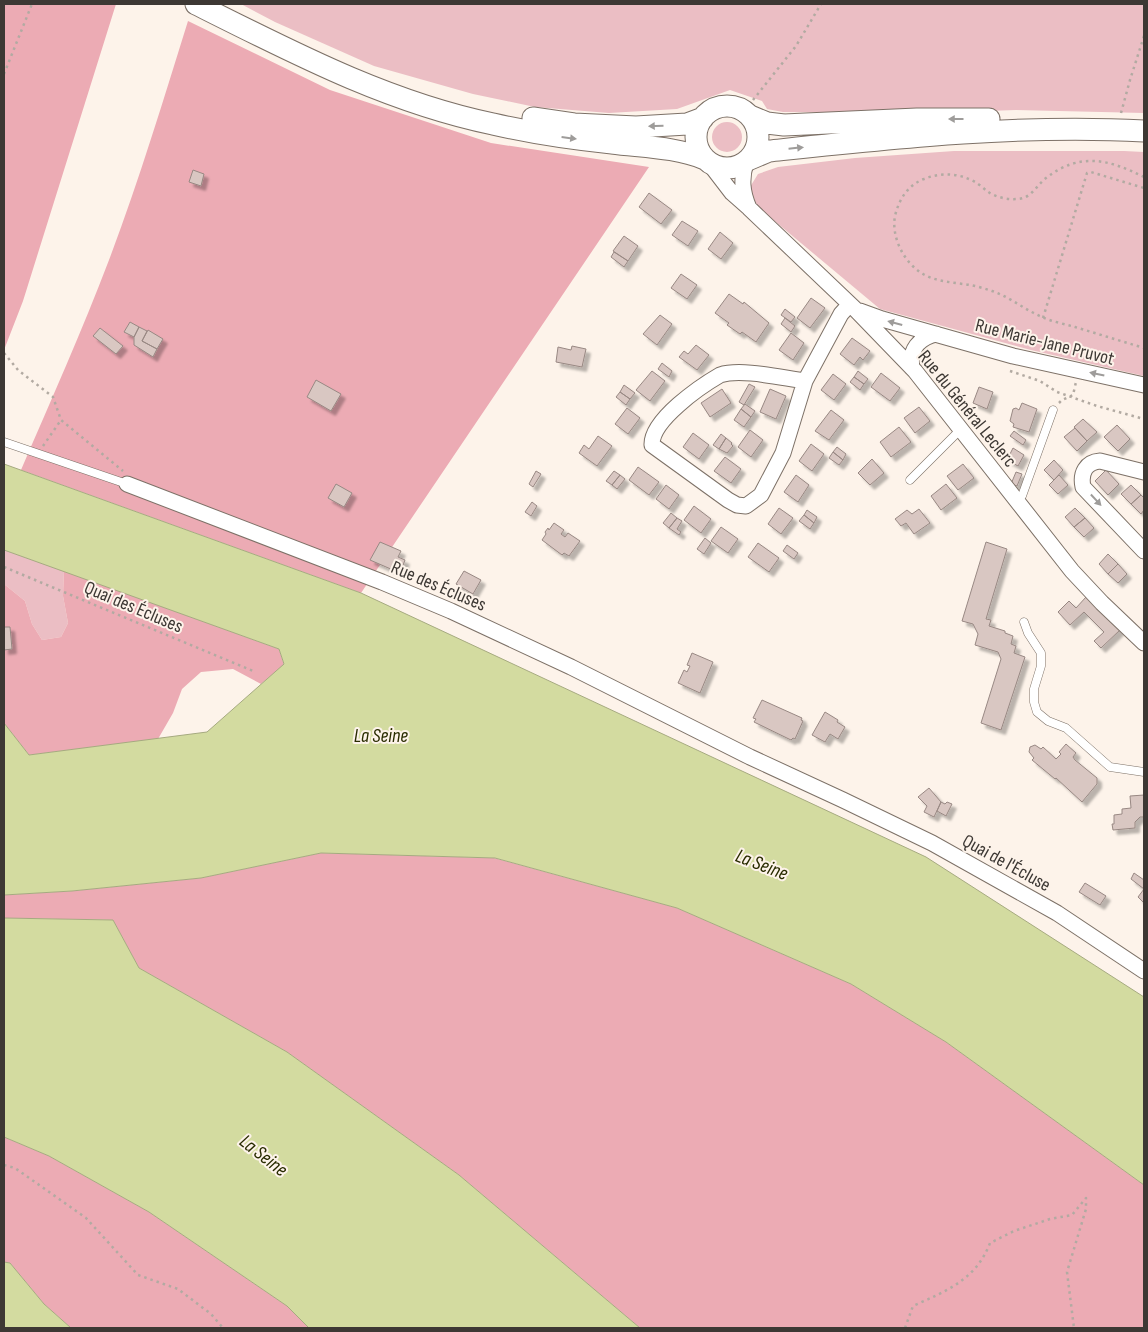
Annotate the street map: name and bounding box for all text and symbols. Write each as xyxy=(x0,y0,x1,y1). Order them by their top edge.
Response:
one-way arrow xyxy=(947,115,963,123)
one-way arrow xyxy=(647,123,663,131)
one-way arrow xyxy=(562,134,578,142)
one-way arrow xyxy=(789,144,805,152)
street label: Rue Marie-Jane Pruvot xyxy=(973,314,1117,371)
one-way arrow xyxy=(887,318,902,326)
street label: Rue du Général Leclerc xyxy=(913,346,1021,472)
one-way arrow xyxy=(1088,370,1104,378)
one-way arrow xyxy=(1090,494,1102,506)
street label: Rue des Écluses xyxy=(387,556,489,617)
street label: Quai des Écluses xyxy=(81,576,186,638)
water label: La Seine xyxy=(354,724,408,748)
street label: Quai de l'Écluse xyxy=(958,830,1054,897)
water label: La Seine xyxy=(732,844,791,886)
water label: La Seine xyxy=(235,1130,292,1182)

